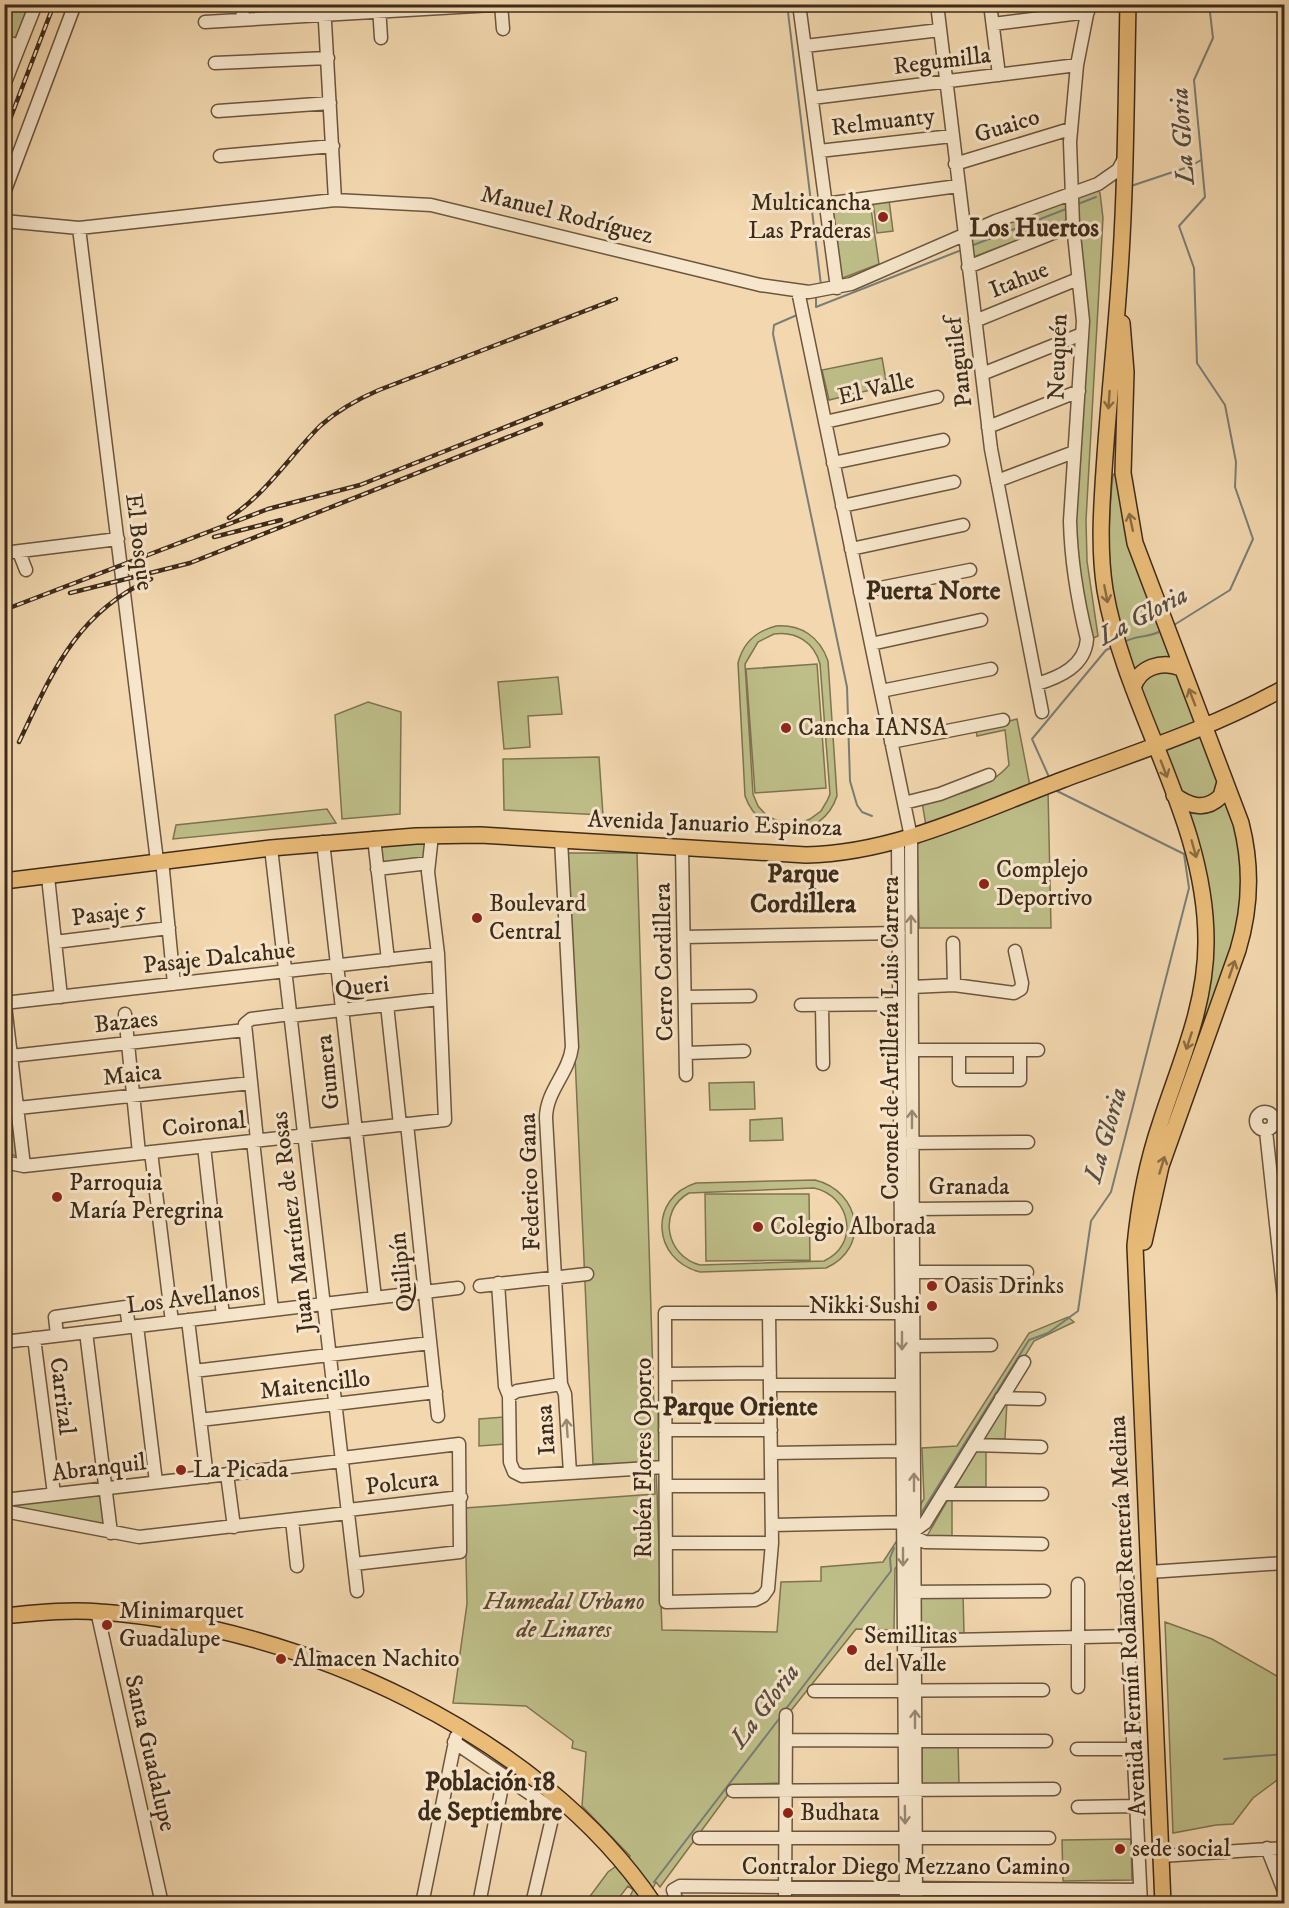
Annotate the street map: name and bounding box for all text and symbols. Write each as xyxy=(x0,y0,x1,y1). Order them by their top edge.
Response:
street label: Regumilla xyxy=(892,40,993,82)
water label: La Gloria xyxy=(1163,86,1203,188)
street label: Relmuanty xyxy=(829,101,937,143)
street label: Guaico xyxy=(971,102,1043,150)
street label: Manuel Rodríguez xyxy=(478,179,657,251)
place label: Multicancha Las Praderas xyxy=(748,188,872,246)
marker: Multicancha Las Praderas xyxy=(876,210,890,224)
district label: Los Huertos xyxy=(969,212,1099,245)
street label: Itahue xyxy=(985,255,1053,305)
street label: Panguilef xyxy=(938,312,979,409)
street label: Neuquén xyxy=(1041,313,1075,401)
street label: El Valle xyxy=(835,366,917,412)
one-way arrow xyxy=(1103,389,1114,409)
street label: El Bosque xyxy=(118,492,160,592)
one-way arrow xyxy=(1125,513,1136,533)
district label: Puerta Norte xyxy=(865,575,1001,608)
water label: La Gloria xyxy=(1091,579,1194,654)
one-way arrow xyxy=(1101,584,1112,604)
one-way arrow xyxy=(1186,688,1197,707)
place label: Cancha IANSA xyxy=(798,713,948,743)
marker: Cancha IANSA xyxy=(779,721,793,735)
one-way arrow xyxy=(1159,760,1170,778)
street label: Avenida Januario Espinoza xyxy=(587,805,844,843)
one-way arrow xyxy=(1189,839,1200,858)
place label: Complejo Deportivo xyxy=(996,855,1092,913)
district label: Parque Cordillera xyxy=(750,858,857,921)
street label: Coronel de Artillería Luis Carrera xyxy=(876,875,906,1200)
marker: Complejo Deportivo xyxy=(977,877,991,891)
street label: Cerro Cordillera xyxy=(648,882,680,1042)
place label: Boulevard Central xyxy=(489,889,586,947)
street label: Pasaje 5 xyxy=(70,895,148,933)
marker: Boulevard Central xyxy=(470,911,484,925)
one-way arrow xyxy=(905,915,917,935)
street label: Pasaje Dalcahue xyxy=(141,935,297,981)
one-way arrow xyxy=(1228,960,1239,979)
street label: Queri xyxy=(333,969,391,1005)
street label: Bazaes xyxy=(93,1004,159,1040)
one-way arrow xyxy=(1182,1031,1193,1050)
street label: Gumera xyxy=(309,1032,347,1111)
street label: Maica xyxy=(101,1057,164,1093)
water label: La Gloria xyxy=(1076,1084,1135,1188)
street label: Coironal xyxy=(160,1106,248,1144)
street label: Juan Martínez de Rosas xyxy=(265,1110,322,1336)
one-way arrow xyxy=(906,1110,918,1130)
street label: Federico Gana xyxy=(513,1112,547,1251)
one-way arrow xyxy=(1157,1156,1168,1175)
place label: Parroquia María Peregrina xyxy=(69,1168,224,1226)
street label: Granada xyxy=(929,1172,1010,1202)
marker: Parroquia María Peregrina xyxy=(50,1190,64,1204)
place label: Colegio Alborada xyxy=(770,1212,937,1242)
marker: Colegio Alborada xyxy=(751,1220,765,1234)
street label: Quilipín xyxy=(383,1230,421,1313)
place label: Oasis Drinks xyxy=(944,1271,1064,1301)
street label: Los Avellanos xyxy=(125,1275,261,1321)
marker: Oasis Drinks xyxy=(925,1279,939,1293)
place label: Nikki Sushi xyxy=(809,1291,920,1321)
marker: Nikki Sushi xyxy=(925,1299,939,1313)
one-way arrow xyxy=(896,1331,908,1351)
street label: Carrizal xyxy=(42,1355,82,1437)
street label: Rubén Flores Oporto xyxy=(629,1358,659,1558)
street label: Maitencillo xyxy=(258,1363,372,1407)
district label: Parque Oriente xyxy=(662,1391,818,1424)
street label: Iansa xyxy=(529,1403,563,1456)
street label: Avenida Fermín Rolando Rentería Medina xyxy=(1102,1414,1153,1817)
one-way arrow xyxy=(562,1418,573,1438)
street label: Abranquil xyxy=(50,1447,149,1489)
place label: La Picada xyxy=(193,1455,289,1485)
marker: La Picada xyxy=(174,1463,188,1477)
street label: Polcura xyxy=(364,1464,441,1502)
one-way arrow xyxy=(908,1473,920,1493)
one-way arrow xyxy=(897,1547,909,1567)
park label: Humedal Urbano de Linares xyxy=(482,1587,645,1645)
place label: Minimarquet Guadalupe xyxy=(119,1596,244,1654)
marker: Minimarquet Guadalupe xyxy=(100,1618,114,1632)
place label: Semillitas del Valle xyxy=(864,1621,957,1679)
marker: Semillitas del Valle xyxy=(845,1643,859,1657)
place label: Almacen Nachito xyxy=(293,1644,459,1674)
marker: Almacen Nachito xyxy=(274,1652,288,1666)
water label: La Gloria xyxy=(721,1657,807,1756)
street label: Santa Guadalupe xyxy=(117,1672,183,1834)
one-way arrow xyxy=(909,1710,921,1730)
district label: Población 18 de Septiembre xyxy=(418,1766,562,1829)
place label: Budhata xyxy=(800,1798,880,1828)
one-way arrow xyxy=(899,1805,911,1825)
marker: Budhata xyxy=(781,1806,795,1820)
place label: sede social xyxy=(1132,1834,1231,1864)
marker: sede social xyxy=(1113,1842,1127,1856)
street label: Contralor Diego Mezzano Camino xyxy=(742,1852,1070,1882)

